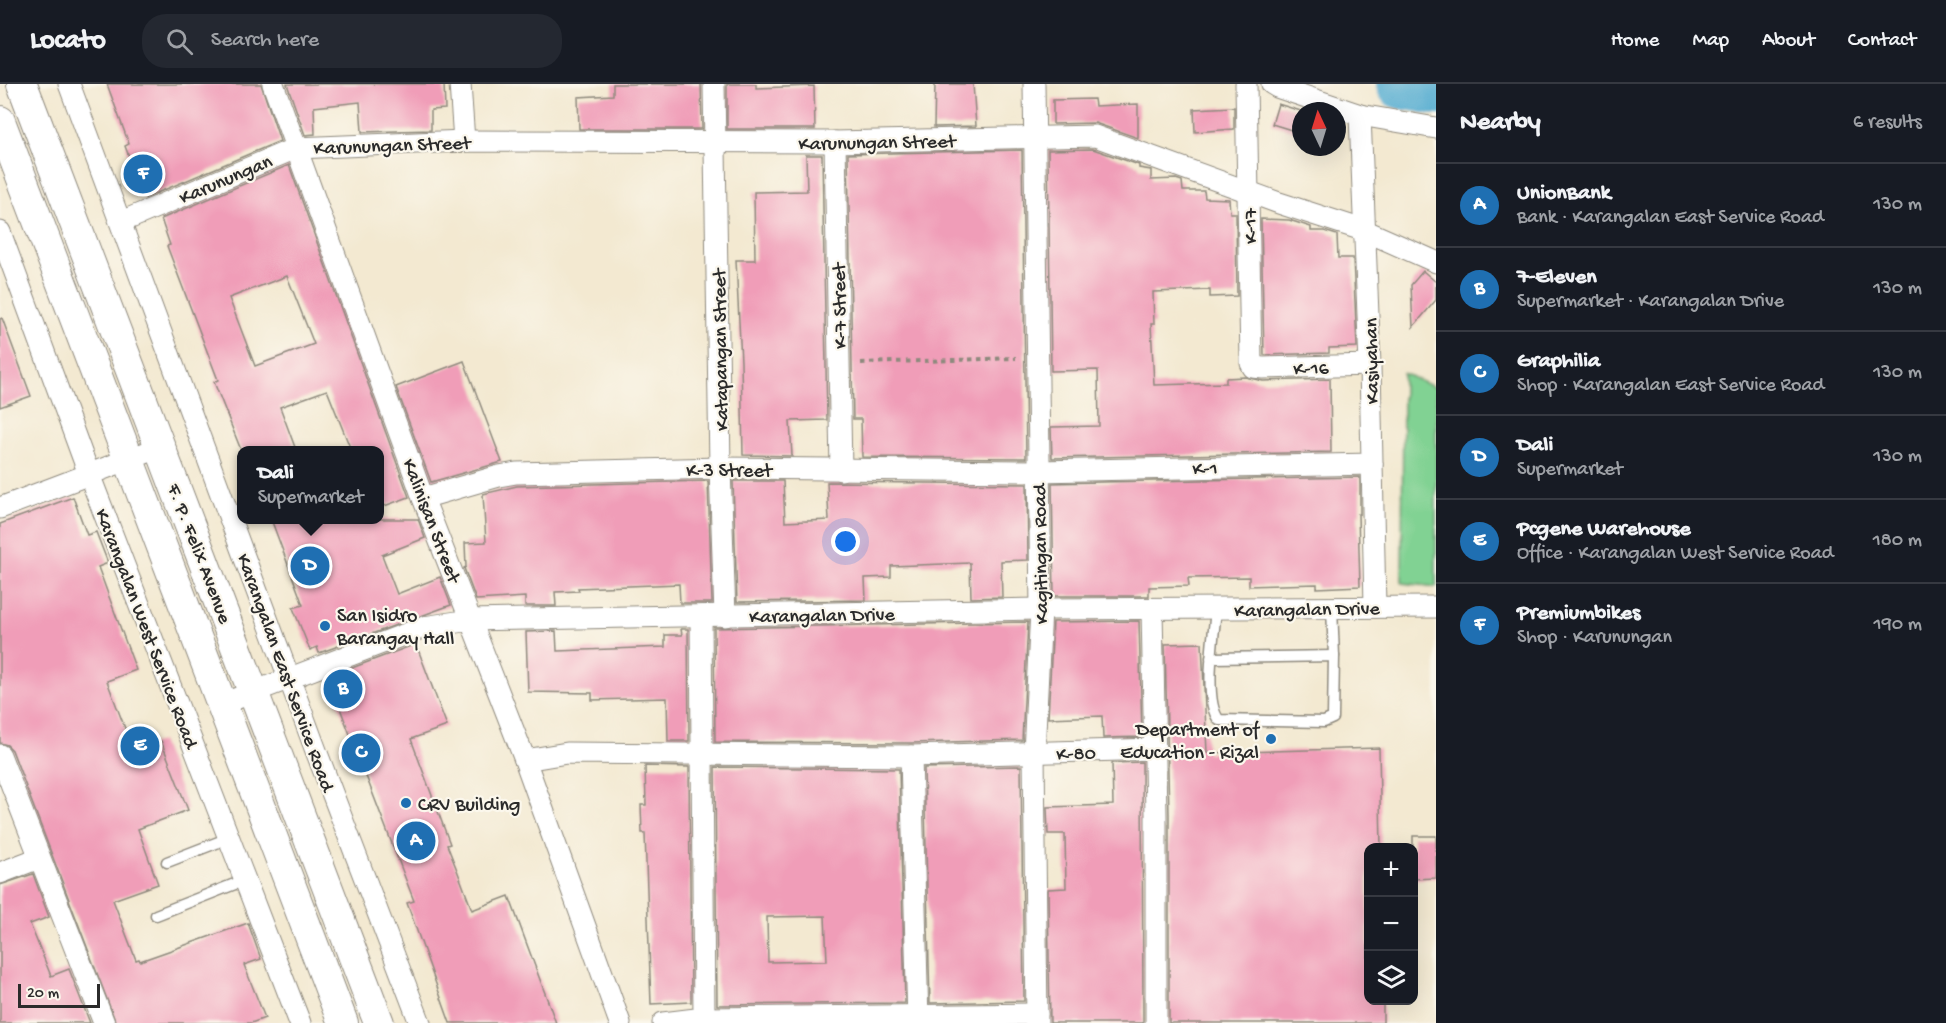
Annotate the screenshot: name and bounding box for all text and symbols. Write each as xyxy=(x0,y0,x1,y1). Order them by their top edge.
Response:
search box xyxy=(142,14,562,68)
text: Locato xyxy=(30,25,106,58)
icon: search xyxy=(163,25,196,58)
text: Search here xyxy=(211,28,319,54)
text: Home xyxy=(1611,29,1659,54)
text: Map xyxy=(1692,29,1729,54)
text: About xyxy=(1762,29,1815,54)
text: Contact xyxy=(1848,29,1916,54)
north arrow xyxy=(1292,102,1346,156)
text: Nearby xyxy=(1460,108,1541,139)
text: 6 results xyxy=(1853,112,1922,135)
street label: Karunungan Street xyxy=(798,132,958,157)
street label: Karunungan Street xyxy=(313,133,473,162)
street label: Karunungan xyxy=(176,151,277,211)
pin: F xyxy=(124,152,162,196)
text: UnionBank xyxy=(1517,181,1611,207)
text: A xyxy=(1474,194,1485,217)
text: 130 m xyxy=(1873,194,1922,217)
street label: K-17 xyxy=(1241,207,1264,244)
text: Bank · Karangalan East Service Road xyxy=(1517,207,1824,230)
street label: K-7 Street xyxy=(829,261,854,349)
text: 7-Eleven xyxy=(1517,265,1597,291)
street label: Katapangan Street xyxy=(710,267,735,431)
text: B xyxy=(1474,278,1485,301)
text: 130 m xyxy=(1873,278,1922,301)
text: Supermarket · Karangalan Drive xyxy=(1517,291,1784,314)
street label: Kasiyahan xyxy=(1361,317,1386,404)
text: Graphilia xyxy=(1517,349,1600,375)
street label: K-16 xyxy=(1293,358,1330,383)
text: C xyxy=(1474,362,1485,385)
text: 130 m xyxy=(1873,362,1922,385)
text: Shop · Karangalan East Service Road xyxy=(1517,375,1824,398)
text: Dali xyxy=(1517,433,1553,459)
popup xyxy=(237,446,384,524)
text: D xyxy=(1473,446,1486,469)
text: 130 m xyxy=(1873,446,1922,469)
street label: Kalinisan Street xyxy=(396,456,465,588)
street label: K-1 xyxy=(1192,459,1218,482)
text: Supermarket xyxy=(1517,459,1623,482)
text: Dali xyxy=(258,461,294,487)
street label: K-3 Street xyxy=(686,461,774,484)
street label: F. P. Felix Avenue xyxy=(160,480,235,628)
street label: Kagitingan Road xyxy=(1030,481,1055,624)
text: Supermarket xyxy=(258,487,363,510)
street label: Karangalan West Service Road xyxy=(88,506,202,755)
text: Pcgene Warehouse xyxy=(1517,517,1691,543)
your location xyxy=(831,527,860,556)
text: E xyxy=(1473,530,1486,553)
text: 180 m xyxy=(1873,530,1922,553)
text: Office · Karangalan West Service Road xyxy=(1517,543,1833,566)
pin: D xyxy=(290,544,330,588)
street label: Karangalan East Service Road xyxy=(230,551,338,797)
street label: Karangalan Drive xyxy=(1234,599,1381,624)
text: Premiumbikes xyxy=(1517,601,1640,627)
street label: Karangalan Drive xyxy=(749,605,896,630)
place label: San Isidro Barangay Hall xyxy=(336,606,454,652)
text: F xyxy=(1474,614,1485,637)
text: 190 m xyxy=(1874,614,1922,637)
marker: San Isidro Barangay Hall xyxy=(318,619,332,633)
text: Shop · Karunungan xyxy=(1517,627,1672,650)
pin: B xyxy=(324,666,362,712)
place label: Department of Education - Rizal xyxy=(1120,720,1261,766)
pin: E xyxy=(120,724,160,768)
pin: C xyxy=(342,730,380,776)
marker: Department of Education - Rizal xyxy=(1264,732,1278,746)
street label: K-80 xyxy=(1056,743,1096,768)
place label: CRV Building xyxy=(418,795,520,818)
marker: CRV Building xyxy=(399,796,413,810)
pin: A xyxy=(396,818,436,864)
map controls xyxy=(1364,843,1418,1005)
button: + xyxy=(1364,843,1418,897)
button: − xyxy=(1364,897,1418,951)
button: layers xyxy=(1364,951,1418,1005)
scale bar xyxy=(18,981,100,1008)
text: 20 m xyxy=(27,985,59,1004)

